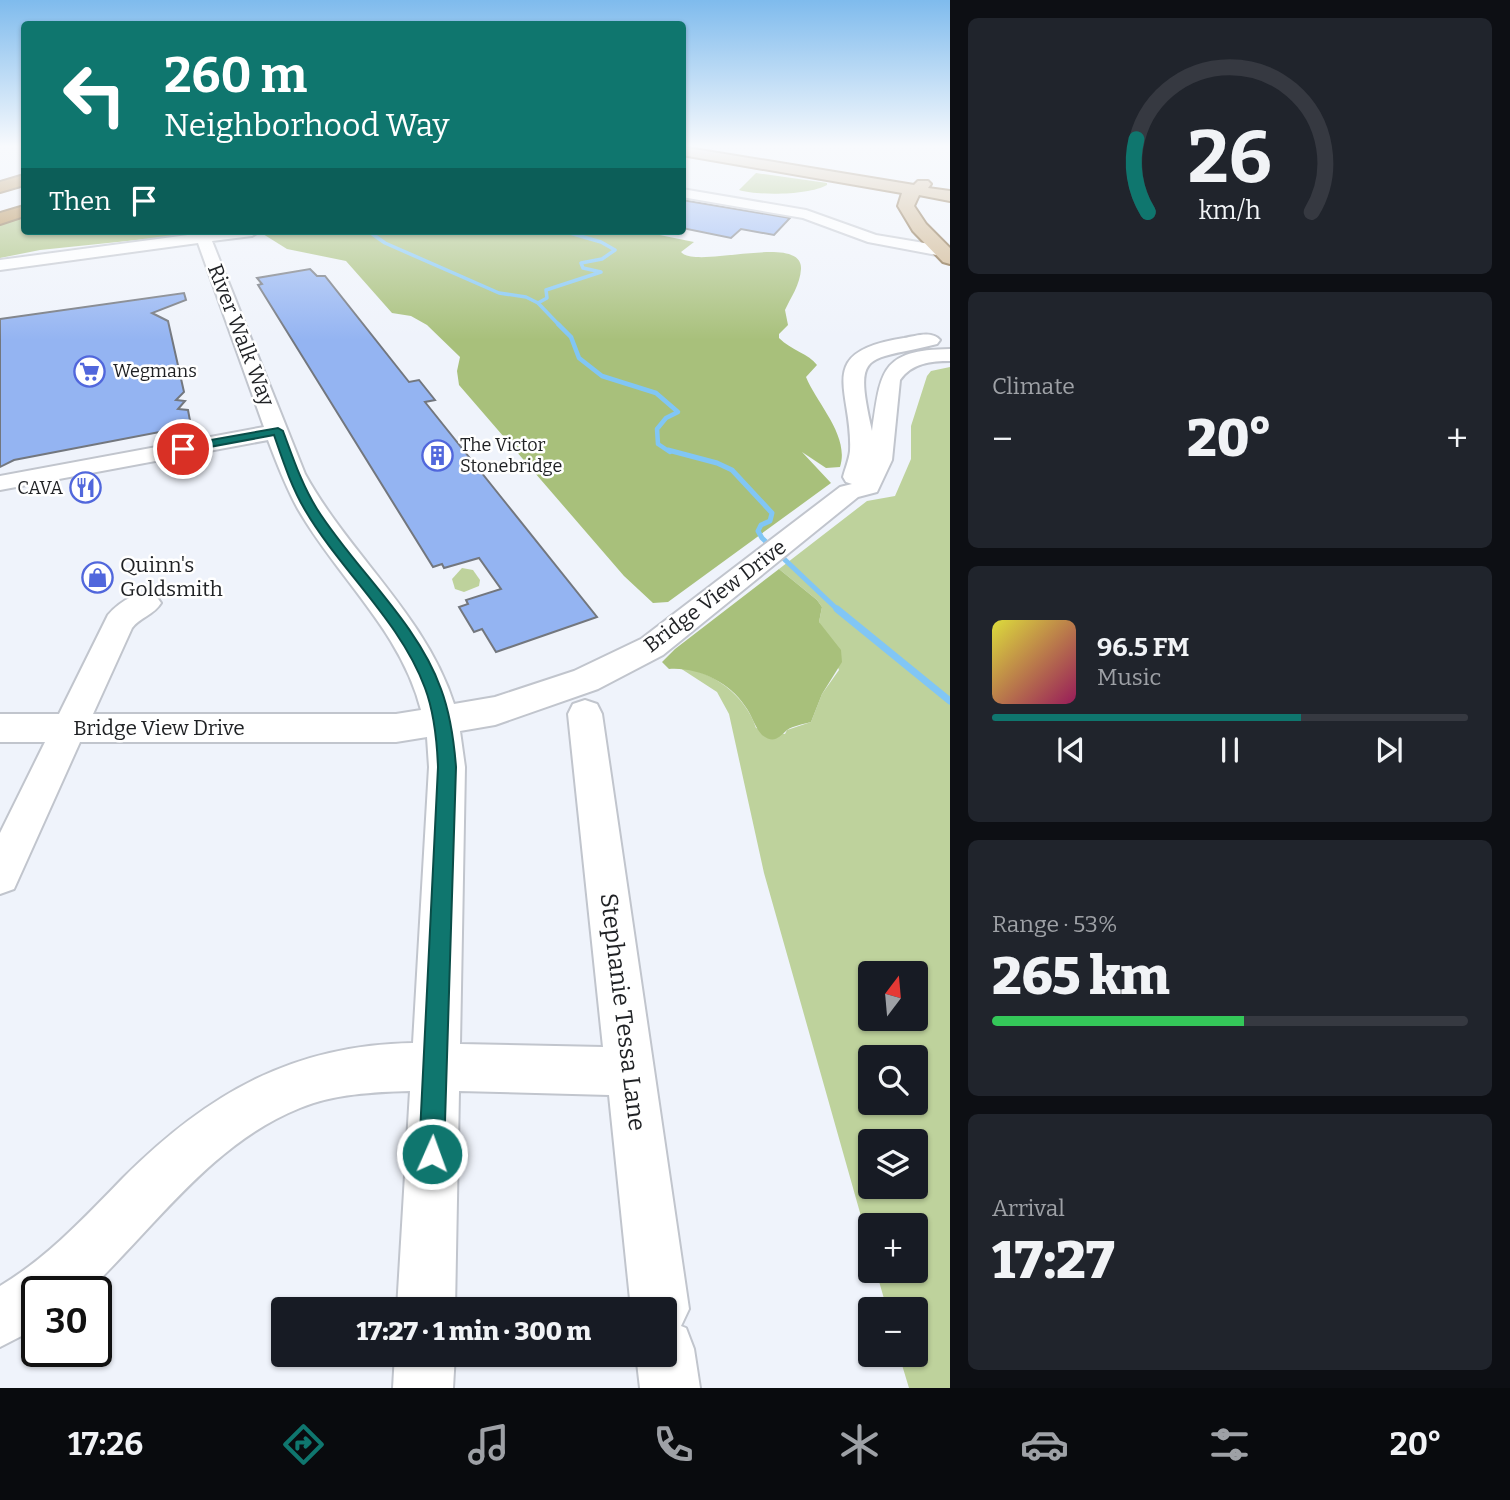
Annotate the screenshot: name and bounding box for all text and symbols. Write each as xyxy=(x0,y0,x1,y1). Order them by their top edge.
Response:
text: 260 m xyxy=(164,46,307,105)
icon: left xyxy=(49,49,140,140)
text: Neighborhood Way xyxy=(164,106,449,144)
text: 26 xyxy=(1188,114,1272,201)
icon: arrive xyxy=(125,182,163,220)
text: Then xyxy=(49,186,111,217)
text: km/h xyxy=(1199,196,1261,226)
street label: River Walk Way xyxy=(202,260,280,411)
supermarket icon: Wegmans xyxy=(73,354,107,388)
place label: Wegmans xyxy=(113,360,197,382)
text: Climate xyxy=(992,372,1075,400)
text: 20° xyxy=(1187,407,1272,470)
text: − xyxy=(992,416,1013,462)
text: + xyxy=(1446,416,1468,462)
pin xyxy=(153,419,213,479)
icon: arrive xyxy=(164,430,202,468)
place label: The Victor Stonebridge xyxy=(460,434,562,477)
building icon: The Victor Stonebridge xyxy=(420,438,454,472)
restaurant icon: CAVA xyxy=(69,471,103,505)
place label: CAVA xyxy=(17,477,63,499)
street label: Bridge View Drive xyxy=(639,534,791,658)
place label: Quinn's Goldsmith xyxy=(120,552,223,602)
shop icon: Quinn's Goldsmith xyxy=(80,560,114,594)
text: 96.5 FM xyxy=(1097,632,1189,663)
text: Music xyxy=(1097,663,1161,691)
street label: Bridge View Drive xyxy=(73,715,245,741)
icon: previous xyxy=(1052,731,1090,769)
icon: pause xyxy=(1211,731,1249,769)
icon: next xyxy=(1370,731,1408,769)
street label: Stephanie Tessa Lane xyxy=(595,891,651,1133)
text: Range · 53% xyxy=(992,910,1117,938)
text: 265 km xyxy=(992,945,1170,1008)
north arrow xyxy=(858,961,928,1031)
map controls xyxy=(858,961,928,1367)
button: search xyxy=(858,1045,928,1115)
position arrow xyxy=(395,1117,469,1191)
button: layers xyxy=(858,1129,928,1199)
text: Arrival xyxy=(992,1194,1065,1222)
button: + xyxy=(858,1213,928,1283)
text: 17:27 xyxy=(992,1229,1115,1292)
speed limit sign: 30 xyxy=(21,1276,112,1367)
button: − xyxy=(858,1297,928,1367)
text: 17:27 · 1 min · 300 m xyxy=(357,1316,591,1347)
icon: directions xyxy=(279,1420,328,1469)
icon: music xyxy=(464,1420,513,1469)
icon: phone xyxy=(649,1420,698,1469)
icon: climate xyxy=(835,1420,884,1469)
icon: car xyxy=(1020,1420,1069,1469)
icon: filters xyxy=(1205,1420,1254,1469)
text: 17:26 xyxy=(68,1425,143,1463)
text: 20° xyxy=(1390,1425,1442,1463)

